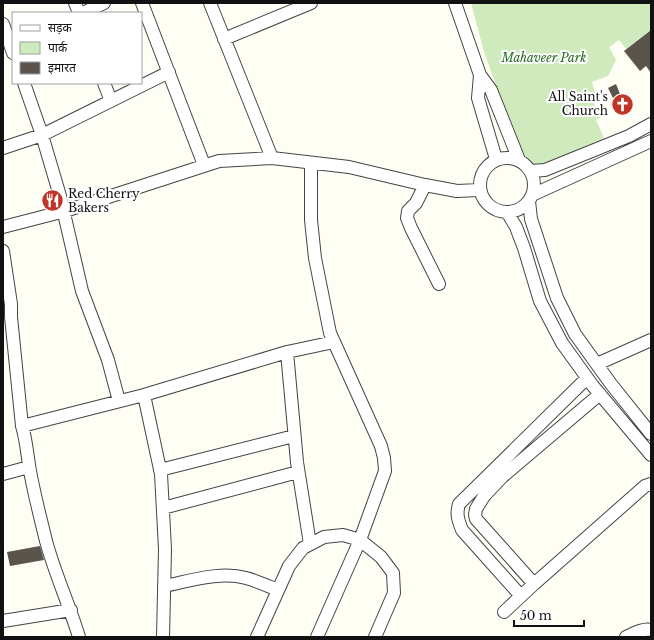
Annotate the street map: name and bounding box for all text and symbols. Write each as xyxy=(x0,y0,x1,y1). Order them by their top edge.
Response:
legend xyxy=(12,12,142,84)
text: सड़क xyxy=(48,20,73,35)
text: पार्क xyxy=(48,40,68,55)
park label: Mahaveer Park xyxy=(501,50,586,65)
text: इमारत xyxy=(48,60,77,75)
place label: All Saint's Church xyxy=(547,89,608,118)
church icon: All Saint's Church xyxy=(610,91,636,117)
place label: Red Cherry Bakers xyxy=(68,186,140,215)
restaurant icon: Red Cherry Bakers xyxy=(39,188,65,214)
scale bar xyxy=(514,602,584,628)
text: 50 m xyxy=(520,608,552,623)

